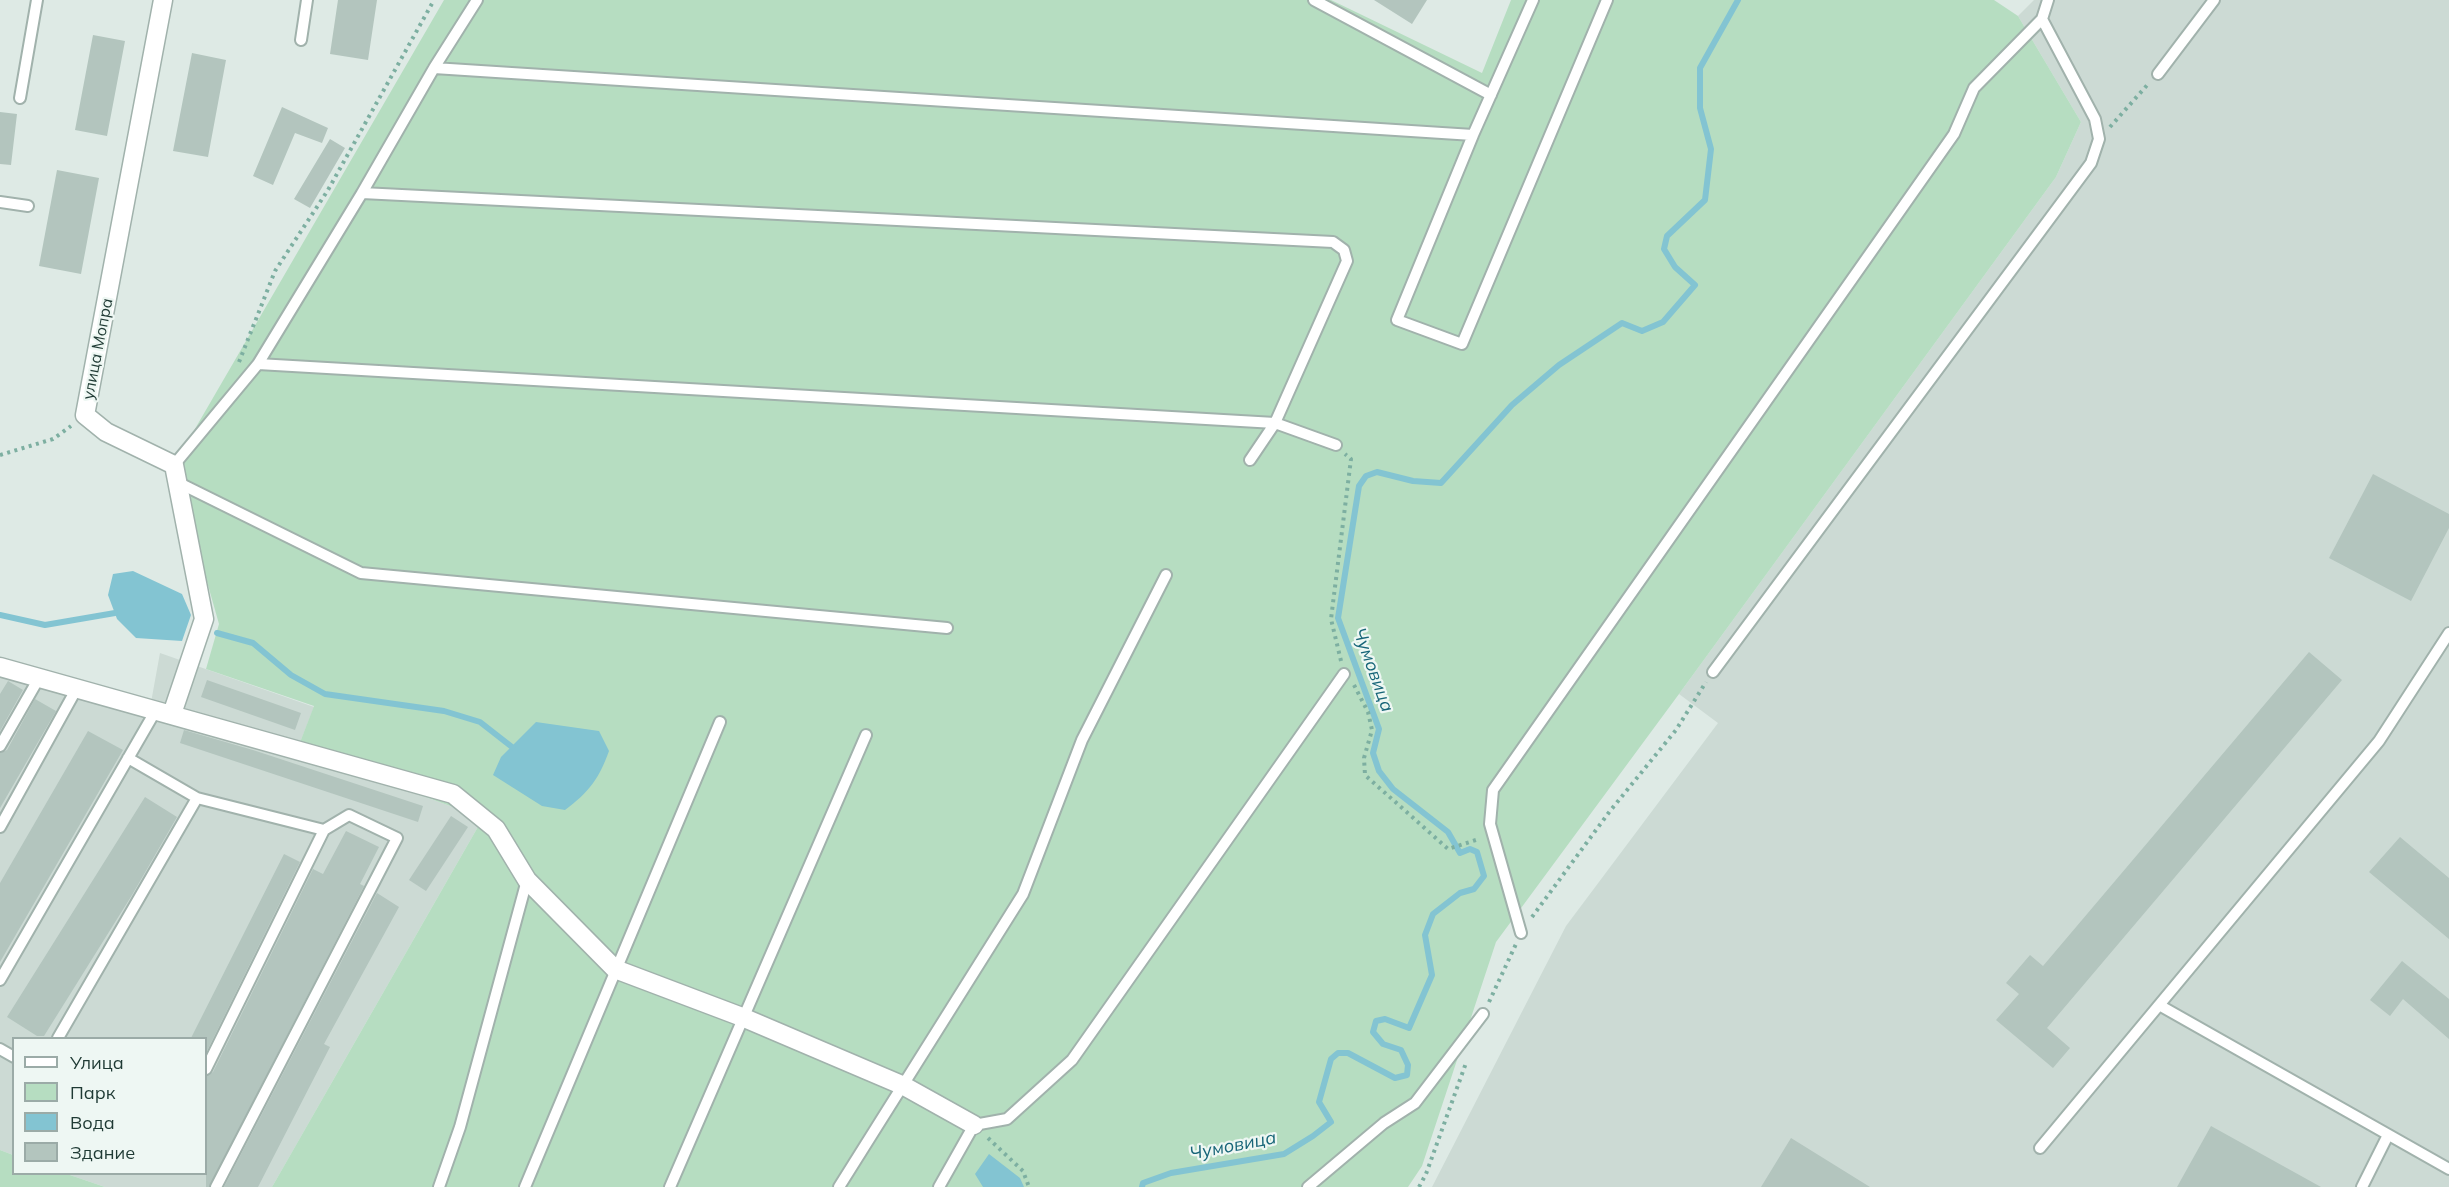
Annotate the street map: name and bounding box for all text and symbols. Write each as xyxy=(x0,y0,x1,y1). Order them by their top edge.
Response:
street label: улица Мопра xyxy=(79,297,117,401)
water label: Чумовица xyxy=(1348,625,1398,715)
legend xyxy=(12,1037,207,1175)
text: Улица xyxy=(70,1051,124,1074)
text: Парк xyxy=(70,1081,115,1104)
text: Вода xyxy=(70,1111,115,1134)
water label: Чумовица xyxy=(1188,1127,1278,1165)
text: Здание xyxy=(70,1141,135,1164)

